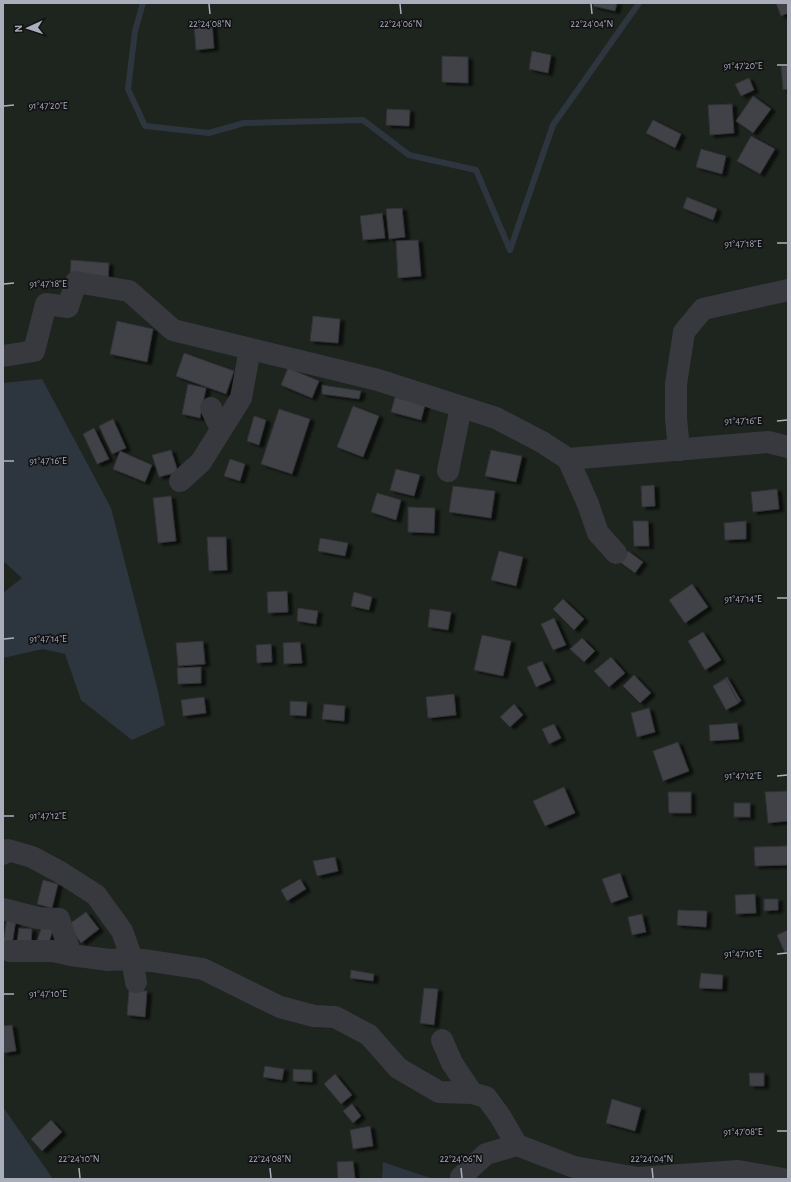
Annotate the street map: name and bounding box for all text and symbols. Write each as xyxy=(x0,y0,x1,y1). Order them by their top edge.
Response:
north arrow xyxy=(8,8,48,48)
text: 22°24'08"N xyxy=(189,19,231,29)
text: 22°24'06"N xyxy=(380,19,422,29)
text: 22°24'04"N xyxy=(571,19,613,29)
text: N xyxy=(13,24,24,33)
text: 91°47'20"E xyxy=(723,61,763,71)
text: 91°47'20"E xyxy=(28,101,68,111)
text: 91°47'18"E xyxy=(724,239,762,249)
text: 91°47'18"E xyxy=(29,279,67,289)
text: 91°47'16"E xyxy=(724,416,762,426)
text: 91°47'16"E xyxy=(29,456,67,466)
text: 91°47'14"E xyxy=(724,594,762,604)
text: 91°47'14"E xyxy=(29,634,67,644)
text: 91°47'12"E xyxy=(724,771,762,781)
text: 91°47'12"E xyxy=(29,811,67,821)
text: 91°47'10"E xyxy=(724,949,762,959)
text: 91°47'10"E xyxy=(29,989,67,999)
text: 91°47'08"E xyxy=(723,1127,763,1137)
text: 22°24'10"N xyxy=(58,1154,100,1164)
text: 22°24'08"N xyxy=(249,1154,291,1164)
text: 22°24'06"N xyxy=(440,1154,482,1164)
text: 22°24'04"N xyxy=(631,1154,673,1164)

